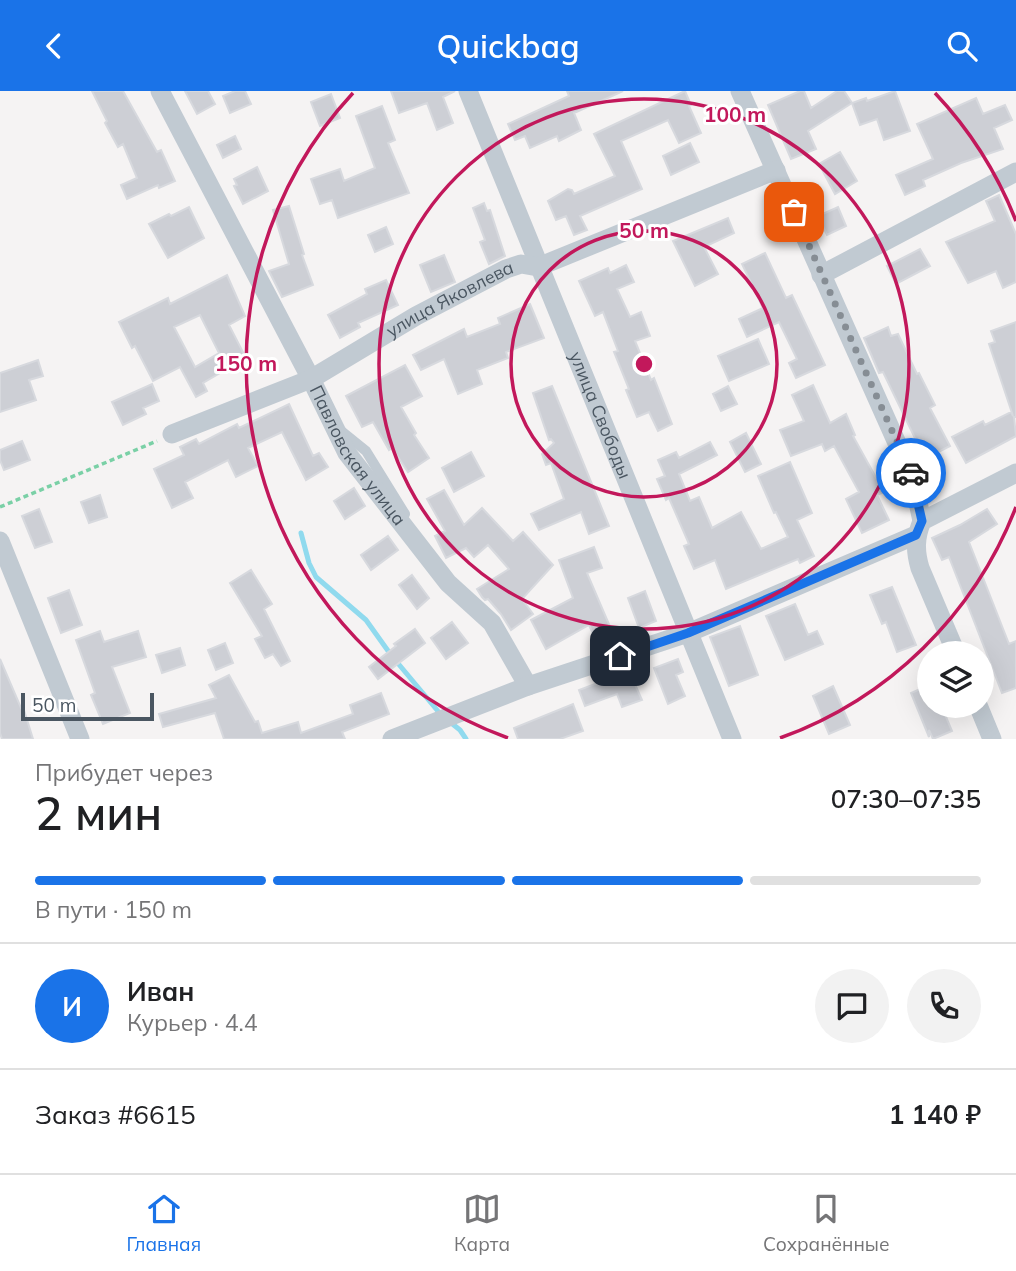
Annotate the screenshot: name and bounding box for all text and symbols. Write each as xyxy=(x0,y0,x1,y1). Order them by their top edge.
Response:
text: Quickbag xyxy=(436,26,580,66)
icon: back xyxy=(35,27,73,65)
icon: search xyxy=(943,27,981,65)
text: 100 m xyxy=(704,101,766,127)
pin xyxy=(764,182,824,242)
icon: bag xyxy=(775,193,813,231)
text: 50 m xyxy=(619,217,669,243)
street label: улица Яковлева xyxy=(382,255,516,342)
street label: улица Свободы xyxy=(564,348,637,482)
text: 150 m xyxy=(215,350,277,376)
centre of rings xyxy=(632,352,656,376)
street label: Павловская улица xyxy=(305,381,411,530)
courier xyxy=(876,438,946,508)
icon: car xyxy=(892,454,930,492)
pin xyxy=(590,626,650,686)
icon: home xyxy=(601,637,639,675)
map controls xyxy=(917,641,994,718)
button: layers xyxy=(917,641,994,718)
scale bar xyxy=(21,690,154,722)
text: 50 m xyxy=(32,693,76,717)
text: Прибудет через xyxy=(35,758,213,787)
text: 07:30–07:35 xyxy=(831,782,981,815)
text: 2 мин xyxy=(35,784,162,842)
text: В пути · 150 m xyxy=(35,895,192,924)
button: chat xyxy=(815,969,889,1043)
button: phone xyxy=(907,969,981,1043)
text: Иван xyxy=(127,975,194,1008)
text: И xyxy=(62,990,82,1023)
text: Курьер · 4.4 xyxy=(127,1008,258,1037)
text: Заказ #6615 xyxy=(35,1098,196,1131)
text: 1 140 ₽ xyxy=(889,1098,981,1131)
tab: Главная xyxy=(127,1190,201,1256)
tab: Карта xyxy=(454,1190,510,1256)
tab: Сохранённые xyxy=(763,1190,889,1256)

